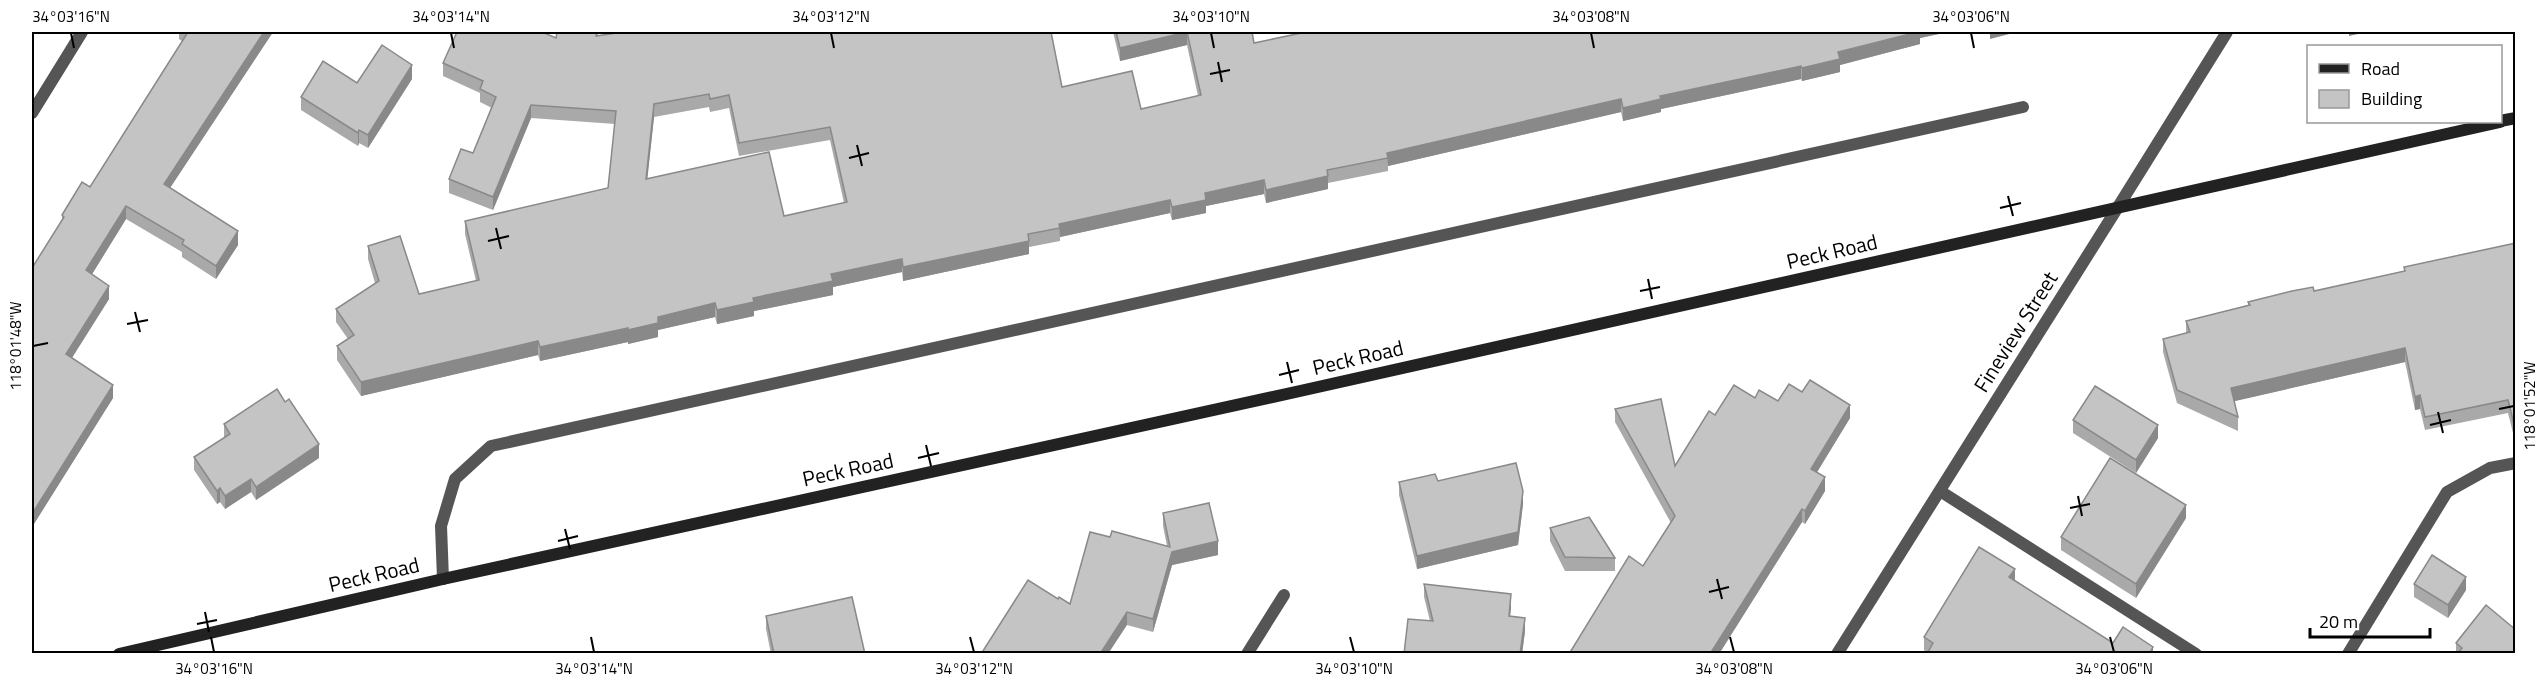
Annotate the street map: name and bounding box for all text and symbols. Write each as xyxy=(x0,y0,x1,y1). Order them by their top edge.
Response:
text: 34°03'16"N xyxy=(32,5,110,28)
text: 34°03'14"N xyxy=(412,5,490,28)
text: 34°03'12"N xyxy=(792,5,870,28)
text: 34°03'10"N xyxy=(1172,5,1250,28)
text: 34°03'08"N xyxy=(1552,5,1630,28)
text: 34°03'06"N xyxy=(1932,5,2010,28)
legend xyxy=(2307,45,2502,123)
text: Road xyxy=(2361,55,2400,82)
text: Building xyxy=(2361,85,2422,112)
street label: Peck Road xyxy=(1783,225,1880,277)
street label: Fineview Street xyxy=(1965,264,2065,398)
text: 118°01'48"W xyxy=(4,301,27,391)
street label: Peck Road xyxy=(1309,331,1406,383)
text: 118°01'52"W xyxy=(2518,361,2541,451)
street label: Peck Road xyxy=(799,444,896,494)
street label: Peck Road xyxy=(325,548,422,600)
scale bar xyxy=(2310,601,2430,639)
text: 20 m xyxy=(2319,608,2358,635)
text: 34°03'16"N xyxy=(175,657,253,680)
text: 34°03'14"N xyxy=(555,657,633,680)
text: 34°03'12"N xyxy=(935,657,1013,680)
text: 34°03'10"N xyxy=(1315,657,1393,680)
text: 34°03'08"N xyxy=(1695,657,1773,680)
text: 34°03'06"N xyxy=(2075,657,2153,680)

